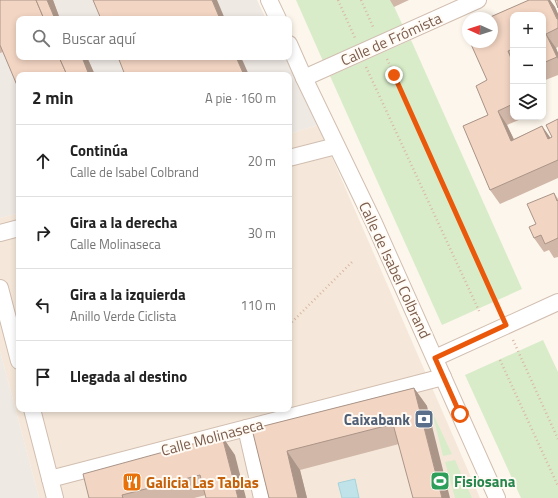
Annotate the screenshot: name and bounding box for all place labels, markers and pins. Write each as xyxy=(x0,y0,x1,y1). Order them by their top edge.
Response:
place label: Caixabank xyxy=(344,408,410,431)
bank icon: Caixabank xyxy=(413,408,435,430)
sports icon: Fisiosana xyxy=(429,470,451,492)
place label: Fisiosana xyxy=(454,470,516,493)
restaurant icon: Galicia Las Tablas xyxy=(121,471,143,493)
place label: Galicia Las Tablas xyxy=(146,471,259,494)

